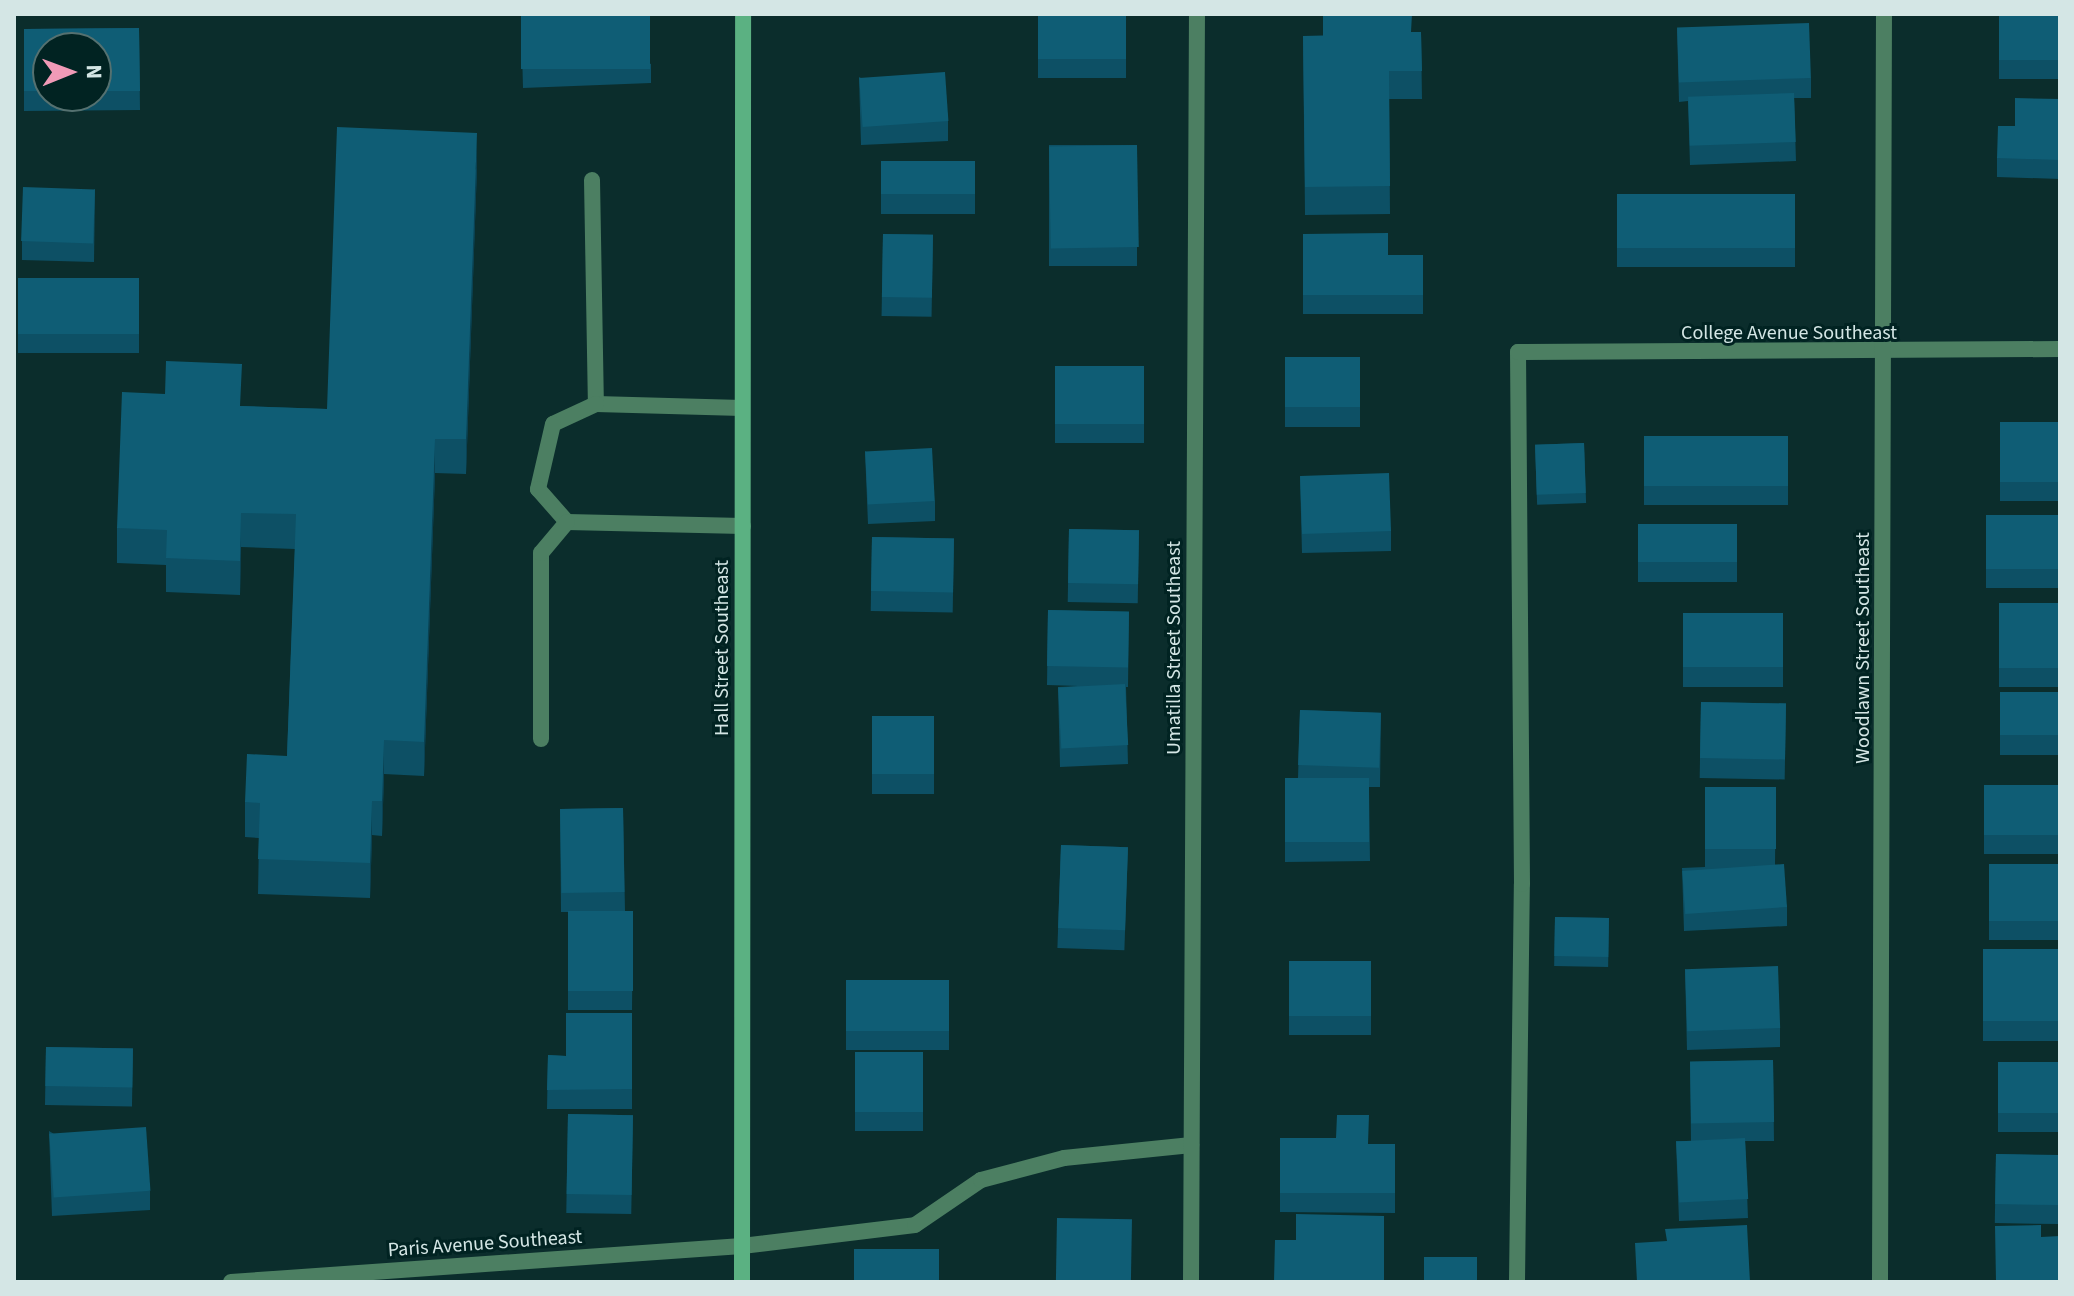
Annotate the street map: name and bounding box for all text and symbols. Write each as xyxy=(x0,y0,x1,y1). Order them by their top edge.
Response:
north arrow xyxy=(32,32,112,112)
text: N xyxy=(78,64,110,79)
street label: College Avenue Southeast xyxy=(1681,321,1897,345)
street label: Woodlawn Street Southeast xyxy=(1851,532,1875,764)
street label: Umatilla Street Southeast xyxy=(1162,541,1186,755)
street label: Hall Street Southeast xyxy=(710,560,734,736)
street label: Paris Avenue Southeast xyxy=(387,1225,583,1263)

